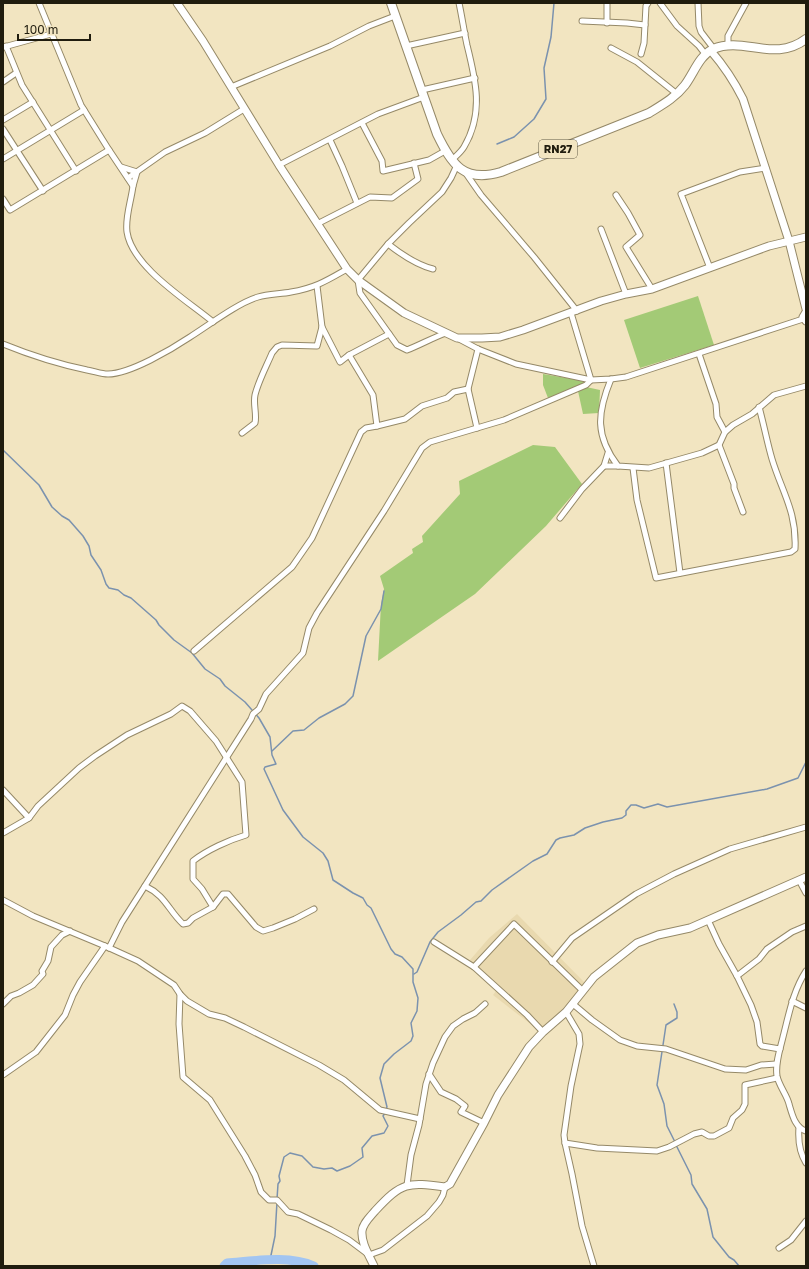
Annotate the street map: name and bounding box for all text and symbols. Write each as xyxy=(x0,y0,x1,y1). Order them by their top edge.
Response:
scale bar xyxy=(18,16,90,42)
text: 100 m xyxy=(24,22,58,37)
road number: RN27 xyxy=(539,140,577,158)

